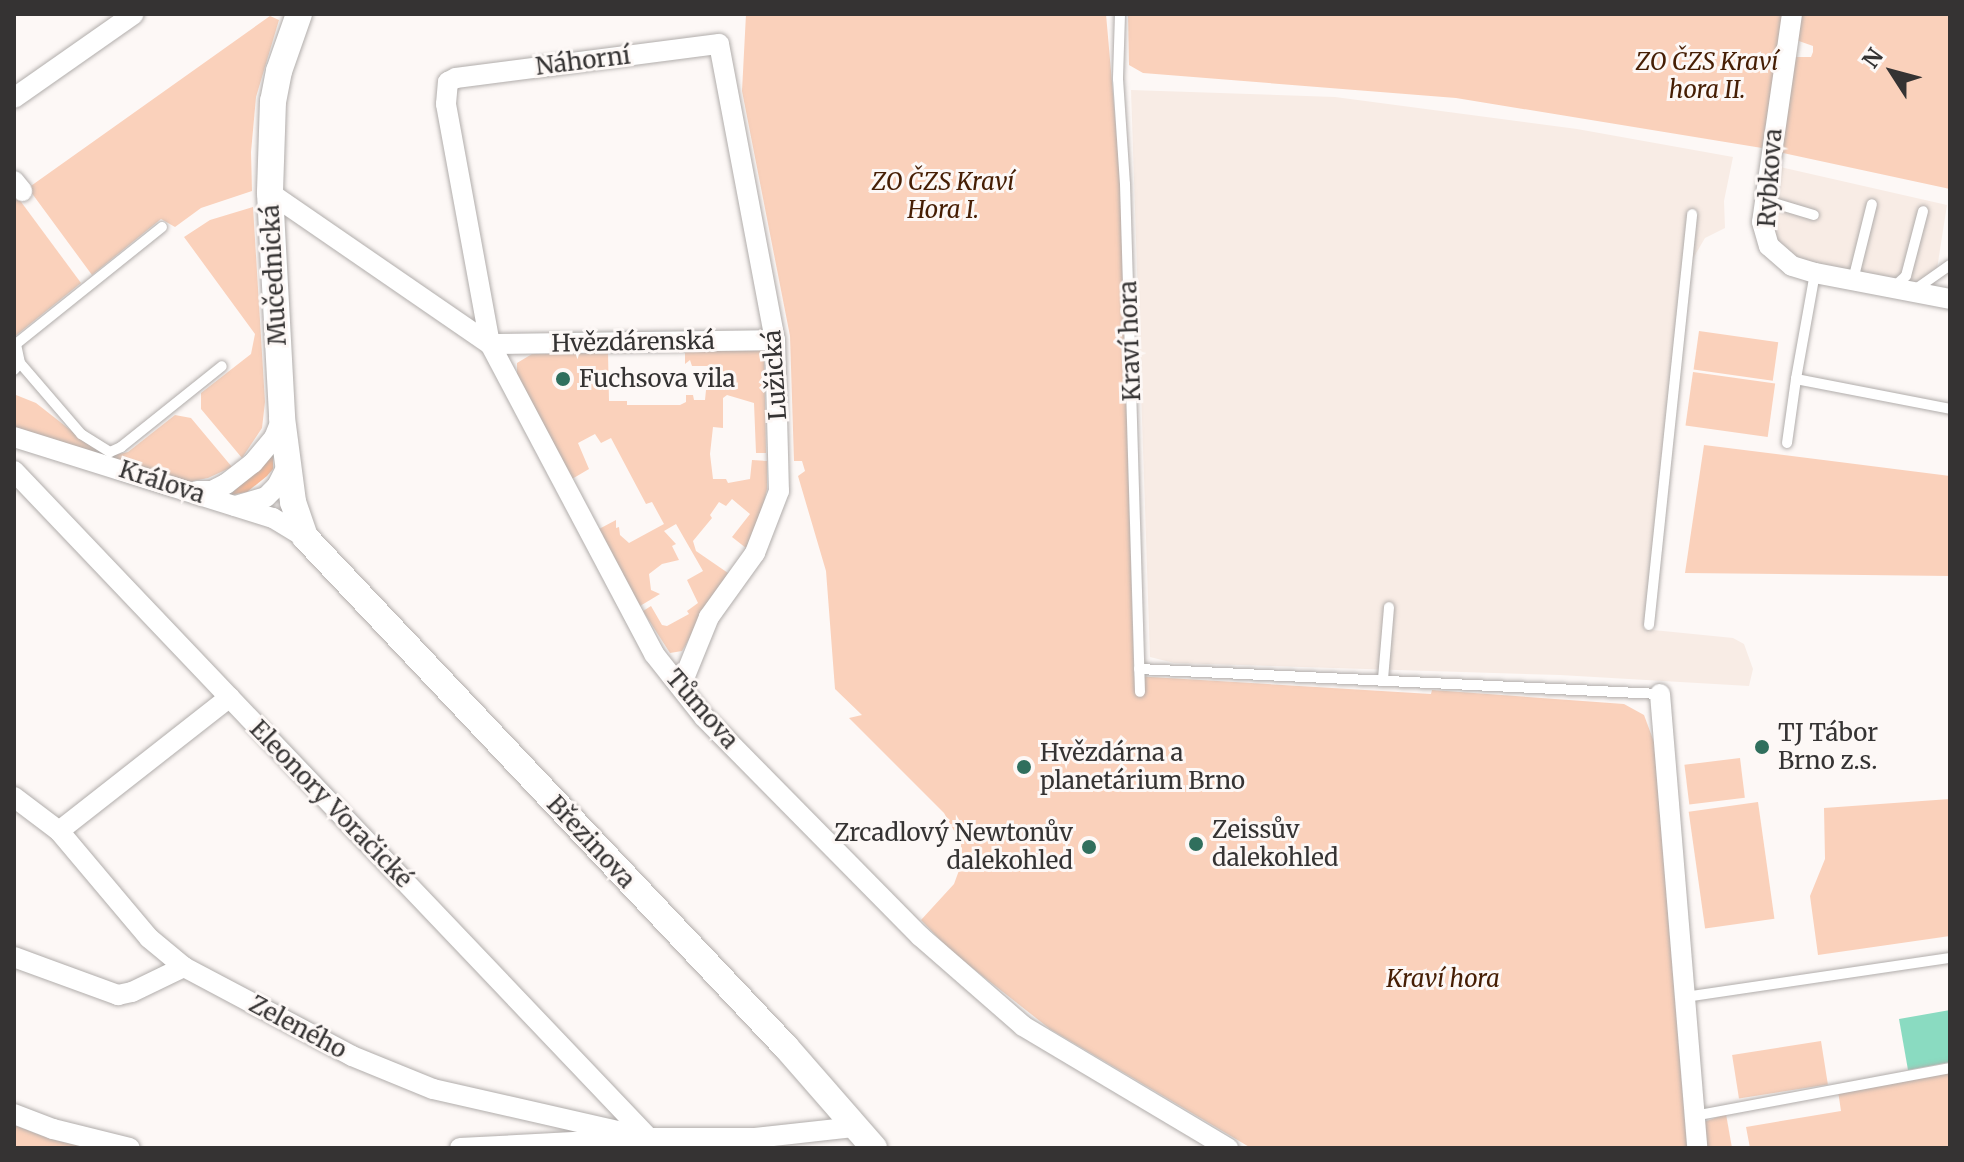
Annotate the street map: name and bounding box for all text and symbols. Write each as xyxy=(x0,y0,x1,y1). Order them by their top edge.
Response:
north arrow xyxy=(1852,32,1932,112)
street label: Náhorní xyxy=(534,41,632,81)
text: N xyxy=(1856,43,1889,73)
park label: ZO ČZS Kraví hora II. xyxy=(1636,48,1778,104)
street label: Rybkova xyxy=(1752,128,1788,228)
park label: ZO ČZS Kraví Hora I. xyxy=(872,168,1014,224)
street label: Mučednická xyxy=(256,204,292,346)
street label: Kraví hora xyxy=(1114,280,1146,402)
street label: Hvězdárenská xyxy=(551,326,715,358)
street label: Lužická xyxy=(757,329,793,421)
place label: Fuchsova vila xyxy=(579,365,735,393)
marker: Fuchsova vila xyxy=(554,370,572,388)
street label: Králova xyxy=(116,455,208,509)
street label: Tůmova xyxy=(660,663,744,755)
street label: Eleonory Voračické xyxy=(244,714,418,894)
place label: TJ Tábor Brno z.s. xyxy=(1778,719,1878,775)
marker: TJ Tábor Brno z.s. xyxy=(1753,738,1771,756)
place label: Hvězdárna a planetárium Brno xyxy=(1040,739,1245,795)
marker: Hvězdárna a planetárium Brno xyxy=(1015,758,1033,776)
street label: Březinova xyxy=(541,790,641,894)
place label: Zeissův dalekohled xyxy=(1212,816,1338,872)
place label: Zrcadlový Newtonův dalekohled xyxy=(834,819,1073,875)
marker: Zeissův dalekohled xyxy=(1187,835,1205,853)
marker: Zrcadlový Newtonův dalekohled xyxy=(1080,838,1098,856)
park label: Kraví hora xyxy=(1386,965,1500,993)
street label: Zeleného xyxy=(244,989,352,1065)

